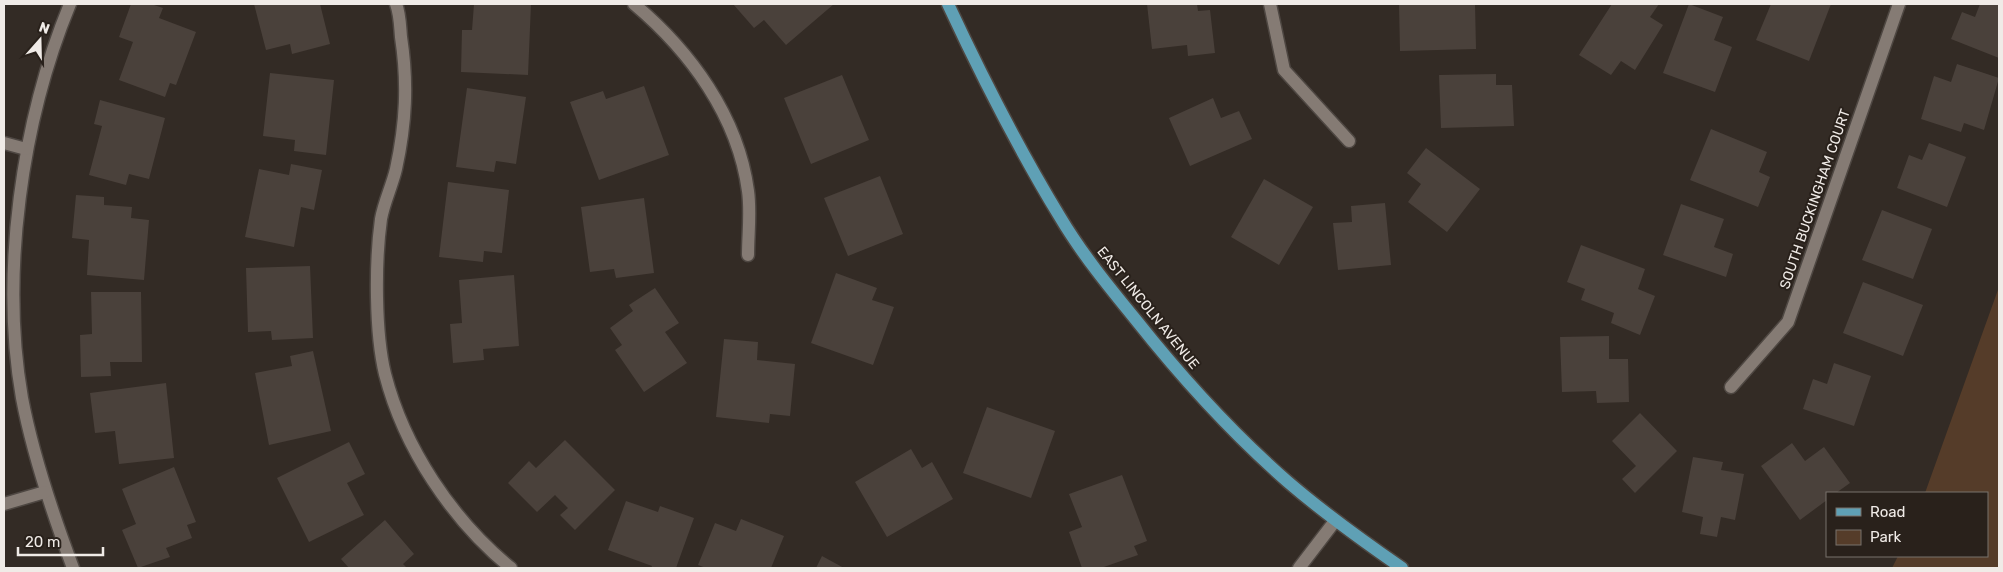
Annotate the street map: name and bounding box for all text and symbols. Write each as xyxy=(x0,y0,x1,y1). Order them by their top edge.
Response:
north arrow xyxy=(15,15,65,65)
text: N xyxy=(37,19,52,38)
street label: SOUTH BUCKINGHAM COURT xyxy=(1776,107,1854,291)
street label: EAST LINCOLN AVENUE xyxy=(1093,243,1203,373)
legend xyxy=(1826,492,1988,557)
text: Road xyxy=(1870,503,1906,521)
scale bar xyxy=(18,524,102,556)
text: Park xyxy=(1870,528,1901,546)
text: 20 m xyxy=(25,533,60,551)

